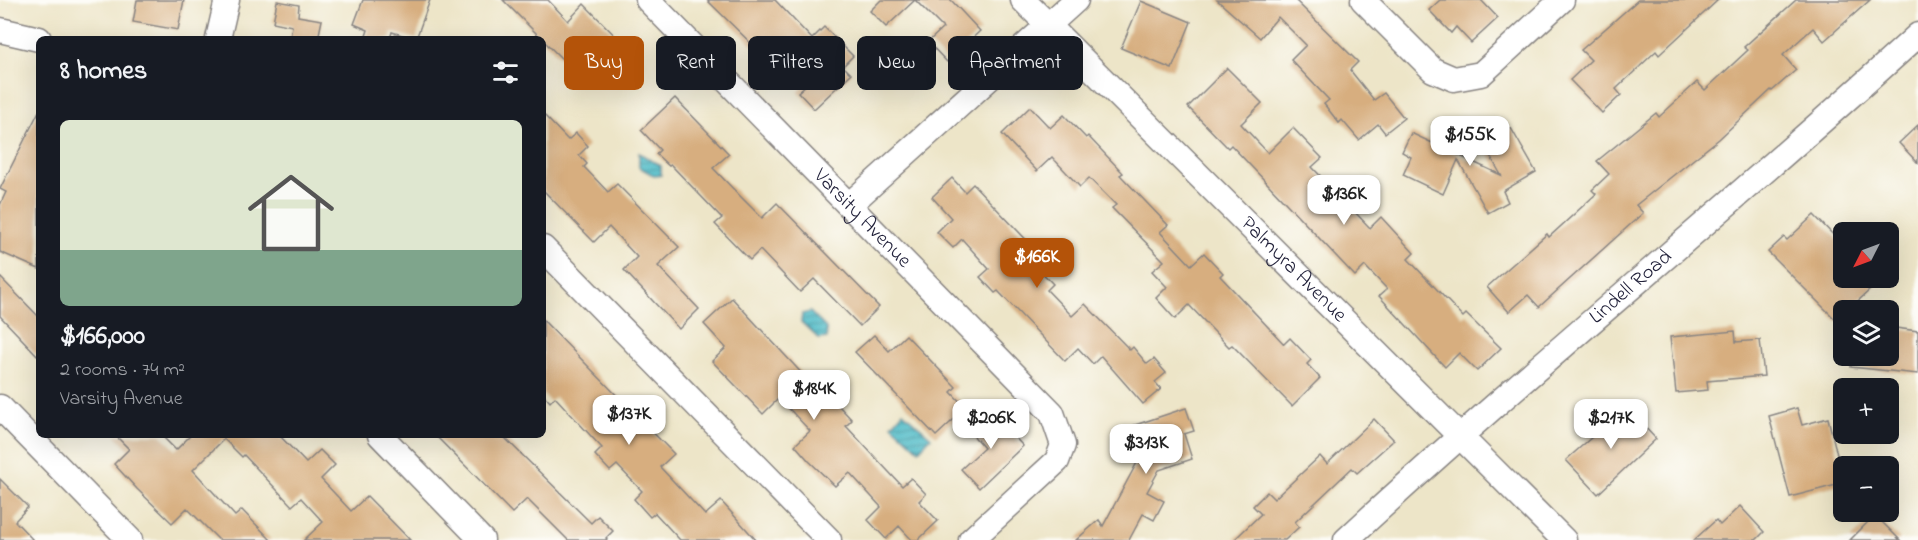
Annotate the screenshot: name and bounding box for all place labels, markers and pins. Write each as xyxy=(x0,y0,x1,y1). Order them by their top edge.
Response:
pin: $155K xyxy=(1428,116,1512,167)
pin: $136K xyxy=(1302,175,1386,226)
pin: $166K xyxy=(995,238,1079,289)
pin: $184K xyxy=(772,370,856,421)
pin: $137K xyxy=(587,395,671,446)
pin: $206K xyxy=(949,399,1033,450)
pin: $217K xyxy=(1569,399,1653,450)
pin: $313K xyxy=(1104,424,1188,475)

